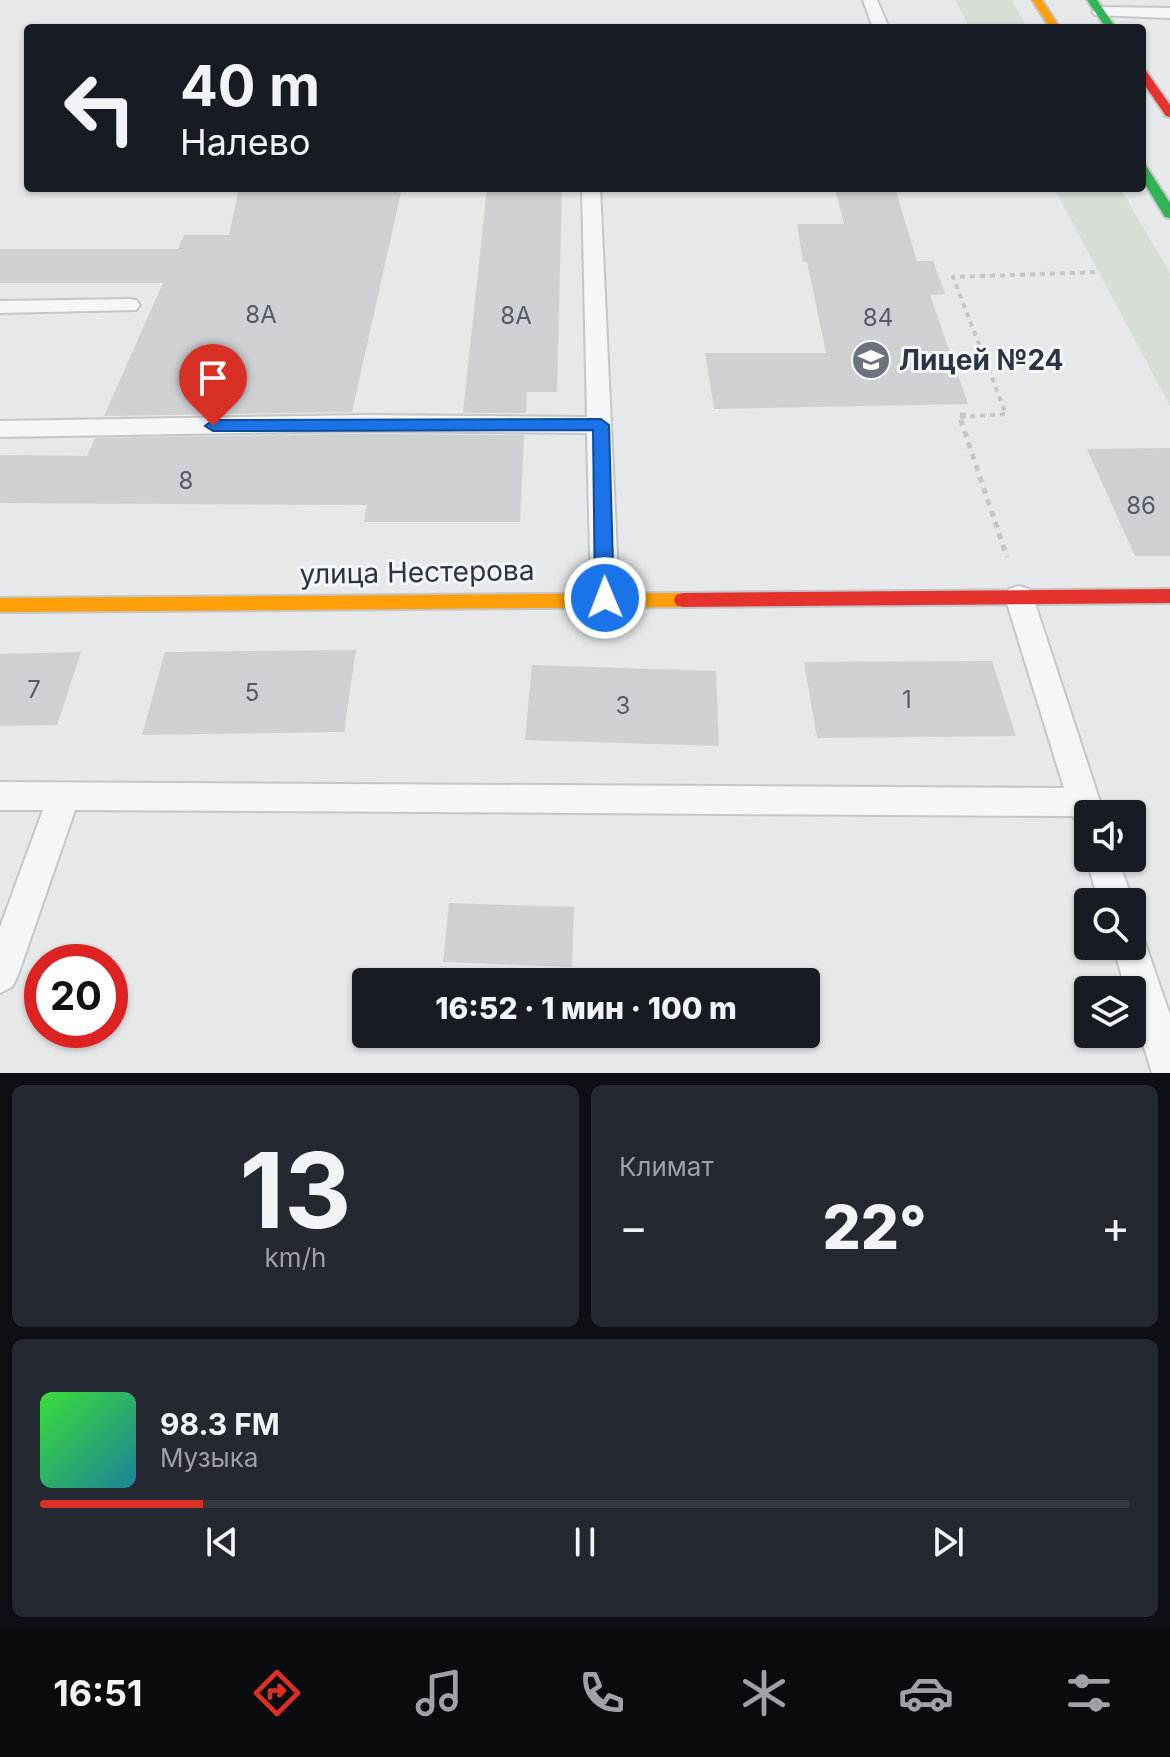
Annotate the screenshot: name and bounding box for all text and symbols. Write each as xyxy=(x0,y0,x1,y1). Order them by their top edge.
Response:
text: 40 m xyxy=(180,52,320,120)
icon: left xyxy=(48,56,152,160)
text: Налево xyxy=(180,120,311,164)
house number: 8А xyxy=(245,300,277,329)
house number: 8А xyxy=(500,301,532,330)
house number: 84 xyxy=(863,303,893,332)
school or university icon: Лицей №24 xyxy=(850,339,892,381)
place label: Лицей №24 xyxy=(899,343,1064,377)
pin xyxy=(179,344,247,426)
icon: arrive xyxy=(191,356,235,400)
house number: 8 xyxy=(179,466,193,495)
house number: 86 xyxy=(1126,491,1156,520)
street label: улица Нестерова xyxy=(299,553,535,591)
position arrow xyxy=(563,556,647,640)
house number: 7 xyxy=(27,675,41,704)
house number: 5 xyxy=(245,678,259,707)
house number: 1 xyxy=(902,685,912,714)
house number: 3 xyxy=(616,691,630,720)
map controls xyxy=(1074,800,1146,1048)
button: sound xyxy=(1074,800,1146,872)
button: search xyxy=(1074,888,1146,960)
speed limit sign: 20 xyxy=(24,944,128,1048)
button: layers xyxy=(1074,976,1146,1048)
text: 16:52 · 1 мин · 100 m xyxy=(435,990,737,1026)
text: 13 xyxy=(240,1127,351,1253)
text: Климат xyxy=(619,1151,714,1182)
text: 22° xyxy=(822,1191,927,1263)
text: − xyxy=(619,1200,648,1254)
text: + xyxy=(1101,1200,1130,1254)
text: km/h xyxy=(265,1242,326,1273)
text: 98.3 FM xyxy=(160,1406,280,1442)
text: Музыка xyxy=(160,1442,258,1473)
icon: previous xyxy=(200,1520,244,1564)
icon: pause xyxy=(563,1520,607,1564)
icon: next xyxy=(926,1520,970,1564)
icon: directions xyxy=(249,1665,305,1721)
icon: music xyxy=(411,1665,467,1721)
icon: phone xyxy=(574,1665,630,1721)
icon: climate xyxy=(736,1665,792,1721)
icon: car xyxy=(898,1665,954,1721)
icon: filters xyxy=(1061,1665,1117,1721)
text: 16:51 xyxy=(53,1671,143,1715)

